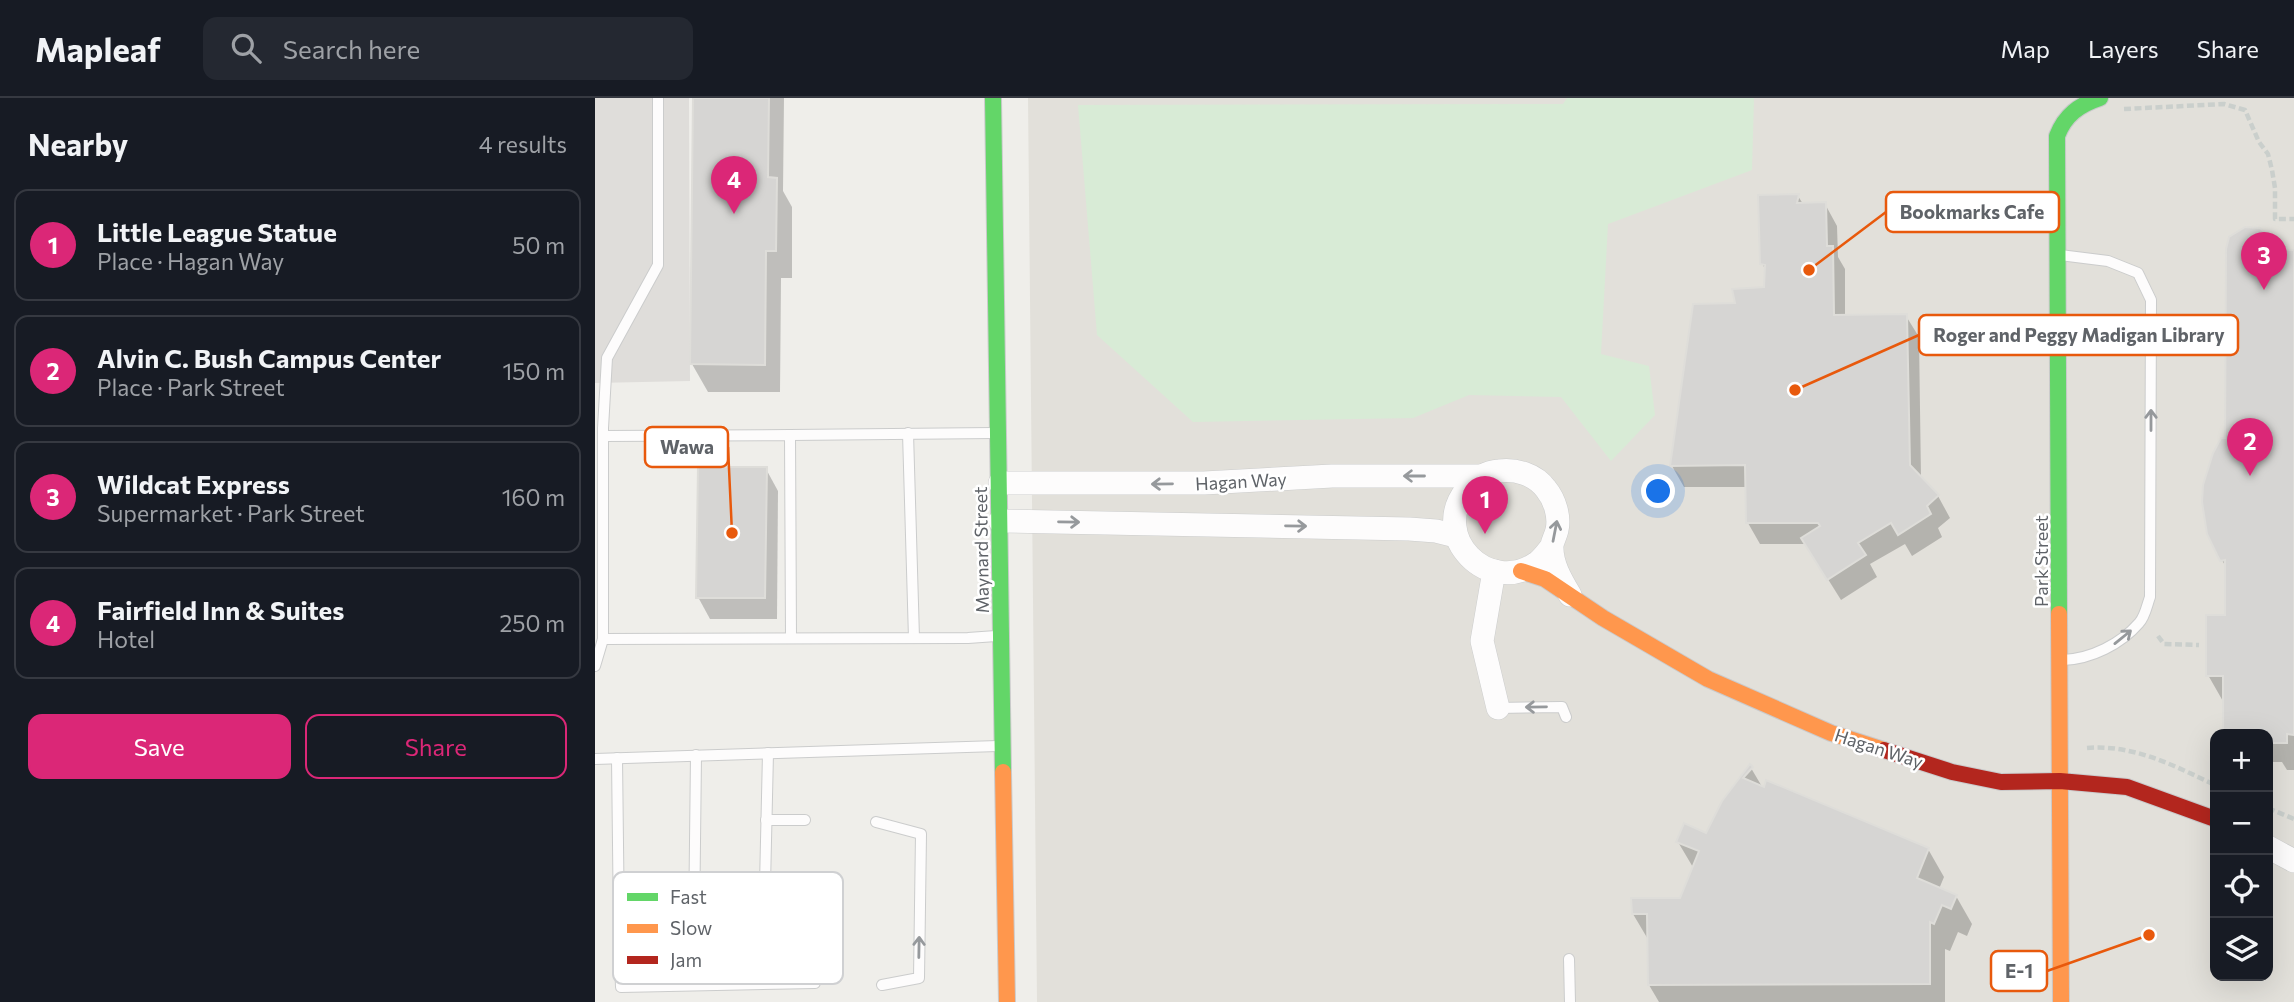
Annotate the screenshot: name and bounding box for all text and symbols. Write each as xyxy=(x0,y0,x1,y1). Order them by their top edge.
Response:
search box xyxy=(203,17,693,80)
text: Mapleaf xyxy=(35,28,161,69)
icon: search xyxy=(227,29,265,67)
text: Search here xyxy=(283,33,420,64)
text: Map xyxy=(2001,34,2050,63)
text: Layers xyxy=(2088,34,2159,63)
text: Share xyxy=(2197,34,2259,63)
text: Nearby xyxy=(28,125,128,162)
text: 4 results xyxy=(479,130,567,158)
pin: 4 xyxy=(711,156,757,214)
callout: Bookmarks Cafe xyxy=(1886,192,2059,232)
text: Bookmarks Cafe xyxy=(1900,200,2044,223)
text: Little League Statue xyxy=(97,216,337,247)
text: 1 xyxy=(48,231,58,259)
text: 50 m xyxy=(512,231,565,259)
pin: 3 xyxy=(2241,232,2287,290)
text: Place · Hagan Way xyxy=(97,247,284,275)
callout: Roger and Peggy Madigan Library xyxy=(1919,315,2238,355)
text: Roger and Peggy Madigan Library xyxy=(1933,323,2225,346)
text: Alvin C. Bush Campus Center xyxy=(97,342,441,373)
text: 2 xyxy=(46,357,60,385)
text: 150 m xyxy=(502,357,565,385)
text: Place · Park Street xyxy=(97,373,285,401)
one-way arrow xyxy=(2144,408,2158,431)
pin: 2 xyxy=(2227,418,2273,476)
callout: Wawa xyxy=(645,427,728,467)
text: Wawa xyxy=(660,435,714,458)
text: Wildcat Express xyxy=(97,468,290,499)
street label: Hagan Way xyxy=(1195,468,1287,494)
one-way arrow xyxy=(1403,469,1426,483)
your location xyxy=(1641,474,1675,508)
pin: 1 xyxy=(1462,476,1508,534)
one-way arrow xyxy=(1151,477,1174,491)
text: 3 xyxy=(46,483,60,511)
text: 160 m xyxy=(502,483,565,511)
street label: Maynard Street xyxy=(969,486,993,614)
text: Supermarket · Park Street xyxy=(97,499,365,527)
one-way arrow xyxy=(1057,515,1080,529)
street label: Park Street xyxy=(2030,515,2052,607)
one-way arrow xyxy=(1284,519,1307,533)
one-way arrow xyxy=(1549,520,1562,543)
text: Fairfield Inn & Suites xyxy=(97,594,344,625)
text: 4 xyxy=(46,609,60,637)
text: 250 m xyxy=(500,609,565,637)
text: Hotel xyxy=(97,625,155,653)
one-way arrow xyxy=(2113,629,2131,644)
one-way arrow xyxy=(1524,701,1547,714)
button: Save xyxy=(28,714,291,779)
button: Share xyxy=(305,714,567,779)
street label: Hagan Way xyxy=(1832,723,1926,773)
map controls xyxy=(2210,729,2273,981)
button: + xyxy=(2210,729,2273,792)
button: − xyxy=(2210,792,2273,855)
button: locate xyxy=(2210,855,2273,918)
legend xyxy=(613,872,843,984)
text: Fast xyxy=(670,885,707,908)
text: Slow xyxy=(670,916,712,939)
button: layers xyxy=(2210,918,2273,981)
one-way arrow xyxy=(913,936,926,959)
text: Jam xyxy=(670,948,702,971)
callout: E-1 xyxy=(1991,951,2047,991)
text: E-1 xyxy=(2005,959,2033,982)

